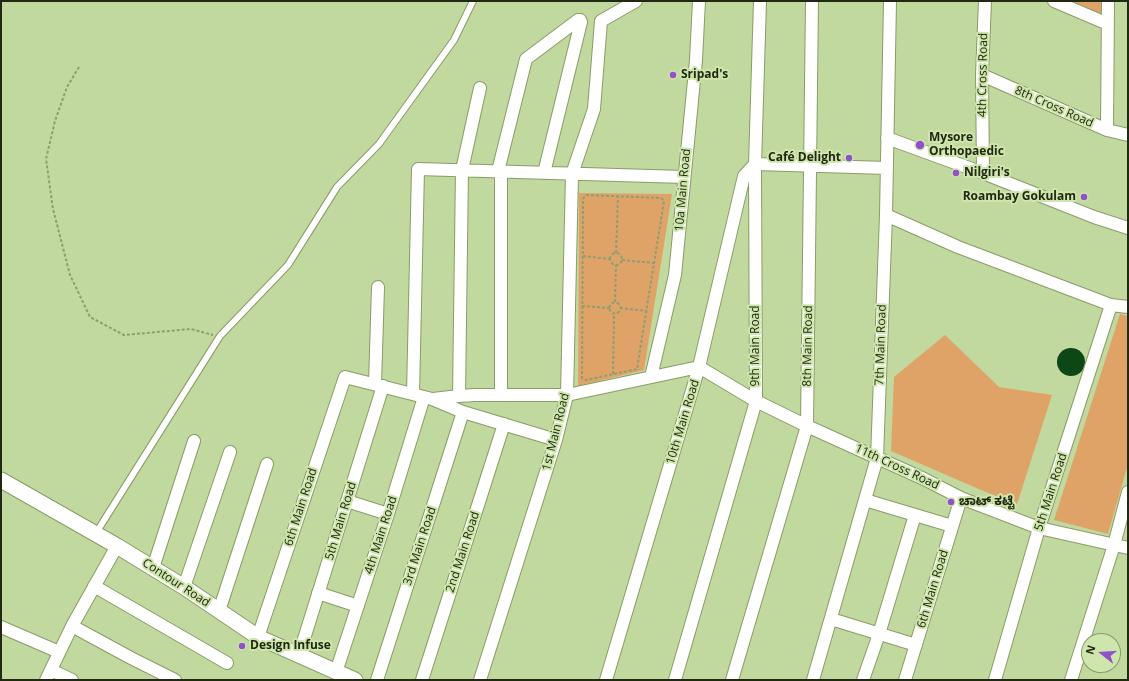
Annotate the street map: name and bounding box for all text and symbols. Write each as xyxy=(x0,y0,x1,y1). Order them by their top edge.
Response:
street label: 4th Cross Road xyxy=(975,33,991,117)
place label: Sripad's xyxy=(681,68,728,82)
marker: Sripad's xyxy=(668,70,678,80)
street label: 8th Cross Road xyxy=(1012,83,1096,131)
place label: Mysore Orthopaedic xyxy=(929,131,1004,159)
marker: Mysore Orthopaedic xyxy=(914,139,926,151)
street label: 10a Main Road xyxy=(672,148,694,232)
place label: Café Delight xyxy=(768,151,841,165)
marker: Café Delight xyxy=(844,153,854,163)
place label: Nilgiri's xyxy=(964,166,1010,180)
marker: Nilgiri's xyxy=(951,168,961,178)
place label: Roambay Gokulam xyxy=(963,190,1076,204)
marker: Roambay Gokulam xyxy=(1079,192,1089,202)
street label: 7th Main Road xyxy=(872,304,890,386)
street label: 9th Main Road xyxy=(749,305,763,387)
street label: 8th Main Road xyxy=(800,305,816,387)
street label: 10th Main Road xyxy=(663,378,703,466)
street label: 1st Main Road xyxy=(539,392,573,472)
street label: 11th Cross Road xyxy=(853,441,941,493)
street label: 5th Main Road xyxy=(1032,451,1070,533)
street label: 6th Main Road xyxy=(282,466,320,548)
street label: 5th Main Road xyxy=(322,480,360,562)
street label: 4th Main Road xyxy=(362,494,400,576)
place label: ಚಾಟ್ ಕಟ್ಟೆ xyxy=(959,495,1015,509)
marker: ಚಾಟ್ ಕಟ್ಟೆ xyxy=(946,497,956,507)
street label: 3rd Main Road xyxy=(401,505,439,587)
street label: 2nd Main Road xyxy=(443,510,483,594)
street label: 6th Main Road xyxy=(914,548,952,630)
street label: Contour Road xyxy=(140,556,212,610)
north arrow xyxy=(1081,633,1121,673)
place label: Design Infuse xyxy=(250,639,331,653)
marker: Design Infuse xyxy=(237,641,247,651)
text: N xyxy=(1082,643,1098,656)

